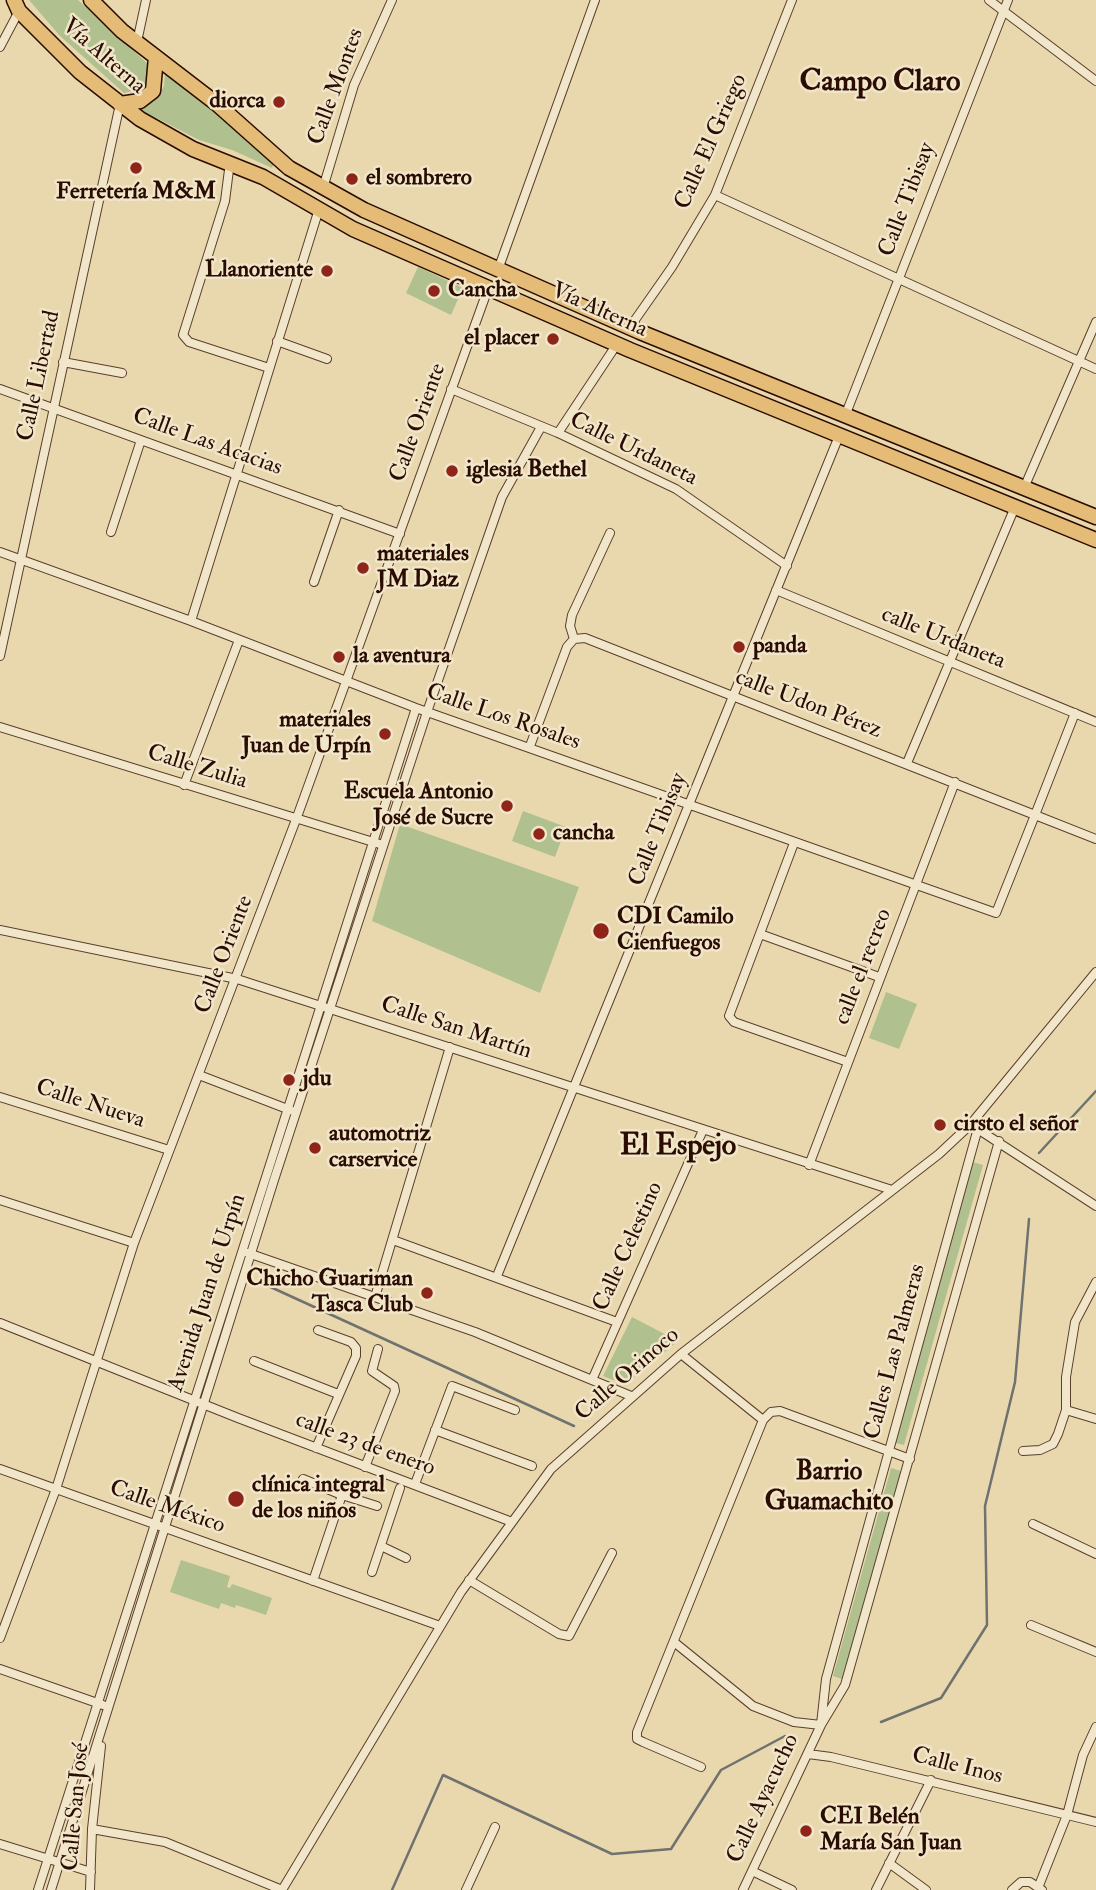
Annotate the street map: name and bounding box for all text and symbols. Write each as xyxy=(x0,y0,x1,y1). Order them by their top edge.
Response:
street label: Vía Alterna xyxy=(55,13,151,101)
street label: Calle Montes xyxy=(303,25,371,149)
district label: Campo Claro xyxy=(800,66,960,102)
street label: Calle El Griego xyxy=(670,70,754,214)
place label: diorca xyxy=(209,88,265,116)
marker: diorca xyxy=(271,94,287,110)
street label: Calle Tibisay xyxy=(874,139,942,261)
marker: Ferretería M&M xyxy=(128,160,144,176)
place label: el sombrero xyxy=(366,165,472,193)
marker: el sombrero xyxy=(344,171,360,187)
place label: Ferretería M&M xyxy=(56,179,216,207)
place label: Llanoriente xyxy=(205,257,313,285)
marker: Llanoriente xyxy=(319,263,335,279)
place label: Cancha xyxy=(448,277,517,305)
street label: Vía Alterna xyxy=(547,278,651,344)
marker: Cancha xyxy=(426,283,442,299)
street label: Calle Libertad xyxy=(13,308,67,444)
place label: el placer xyxy=(464,325,539,353)
marker: el placer xyxy=(545,331,561,347)
street label: Calle Oriente xyxy=(385,360,453,486)
street label: Calle Las Acacias xyxy=(128,403,286,483)
street label: Calle Urdaneta xyxy=(565,407,701,493)
place label: iglesia Bethel xyxy=(466,457,587,485)
marker: iglesia Bethel xyxy=(444,463,460,479)
place label: materiales JM Diaz xyxy=(377,541,469,595)
marker: materiales JM Diaz xyxy=(355,560,371,576)
street label: calle Urdaneta xyxy=(877,602,1009,676)
place label: panda xyxy=(753,633,807,661)
marker: panda xyxy=(731,639,747,655)
place label: la aventura xyxy=(353,643,451,671)
marker: la aventura xyxy=(331,649,347,665)
street label: calle Udon Pérez xyxy=(731,664,885,746)
street label: Calle Los Rosales xyxy=(422,679,584,757)
place label: materiales Juan de Urpín xyxy=(242,707,371,761)
marker: materiales Juan de Urpín xyxy=(377,726,393,742)
street label: Calle Zulia xyxy=(144,740,250,796)
street label: Calle Tibisay xyxy=(624,769,694,891)
place label: Escuela Antonio José de Sucre xyxy=(344,779,493,833)
marker: Escuela Antonio José de Sucre xyxy=(499,798,515,814)
place label: cancha xyxy=(553,820,614,848)
marker: cancha xyxy=(531,826,547,842)
street label: Calle Oriente xyxy=(190,892,260,1018)
place label: CDI Camilo Cienfuegos xyxy=(617,904,734,958)
street label: calle el recreo xyxy=(829,905,899,1029)
marker: CDI Camilo Cienfuegos xyxy=(591,921,611,941)
street label: Calle San Martín xyxy=(377,992,535,1066)
place label: jdu xyxy=(303,1066,332,1094)
marker: jdu xyxy=(281,1072,297,1088)
street label: Calle Nueva xyxy=(32,1074,148,1136)
place label: cirsto el señor xyxy=(954,1111,1078,1139)
marker: cirsto el señor xyxy=(932,1117,948,1133)
place label: automotriz carservice xyxy=(329,1121,431,1175)
district label: El Espejo xyxy=(620,1130,736,1166)
marker: automotriz carservice xyxy=(307,1140,323,1156)
street label: Calle Celestino xyxy=(588,1178,670,1316)
street label: Avenida Juan de Urpín xyxy=(163,1191,253,1395)
street label: Calles Las Palmeras xyxy=(859,1261,933,1443)
place label: Chicho Guariman Tasca Club xyxy=(246,1266,413,1320)
marker: Chicho Guariman Tasca Club xyxy=(419,1285,435,1301)
street label: Calle Orinoco xyxy=(570,1322,686,1428)
street label: calle 23 de enero xyxy=(291,1407,439,1483)
district label: Barrio Guamachito xyxy=(765,1457,893,1518)
place label: clínica integral de los niños xyxy=(252,1472,385,1526)
street label: Calle México xyxy=(106,1475,228,1541)
marker: clínica integral de los niños xyxy=(226,1489,246,1509)
street label: Calle Ayacucho xyxy=(722,1730,806,1868)
street label: Calle San José xyxy=(58,1742,96,1872)
street label: Calle Inos xyxy=(909,1742,1005,1792)
place label: CEI Belén María San Juan xyxy=(820,1804,962,1858)
marker: CEI Belén María San Juan xyxy=(798,1823,814,1839)

